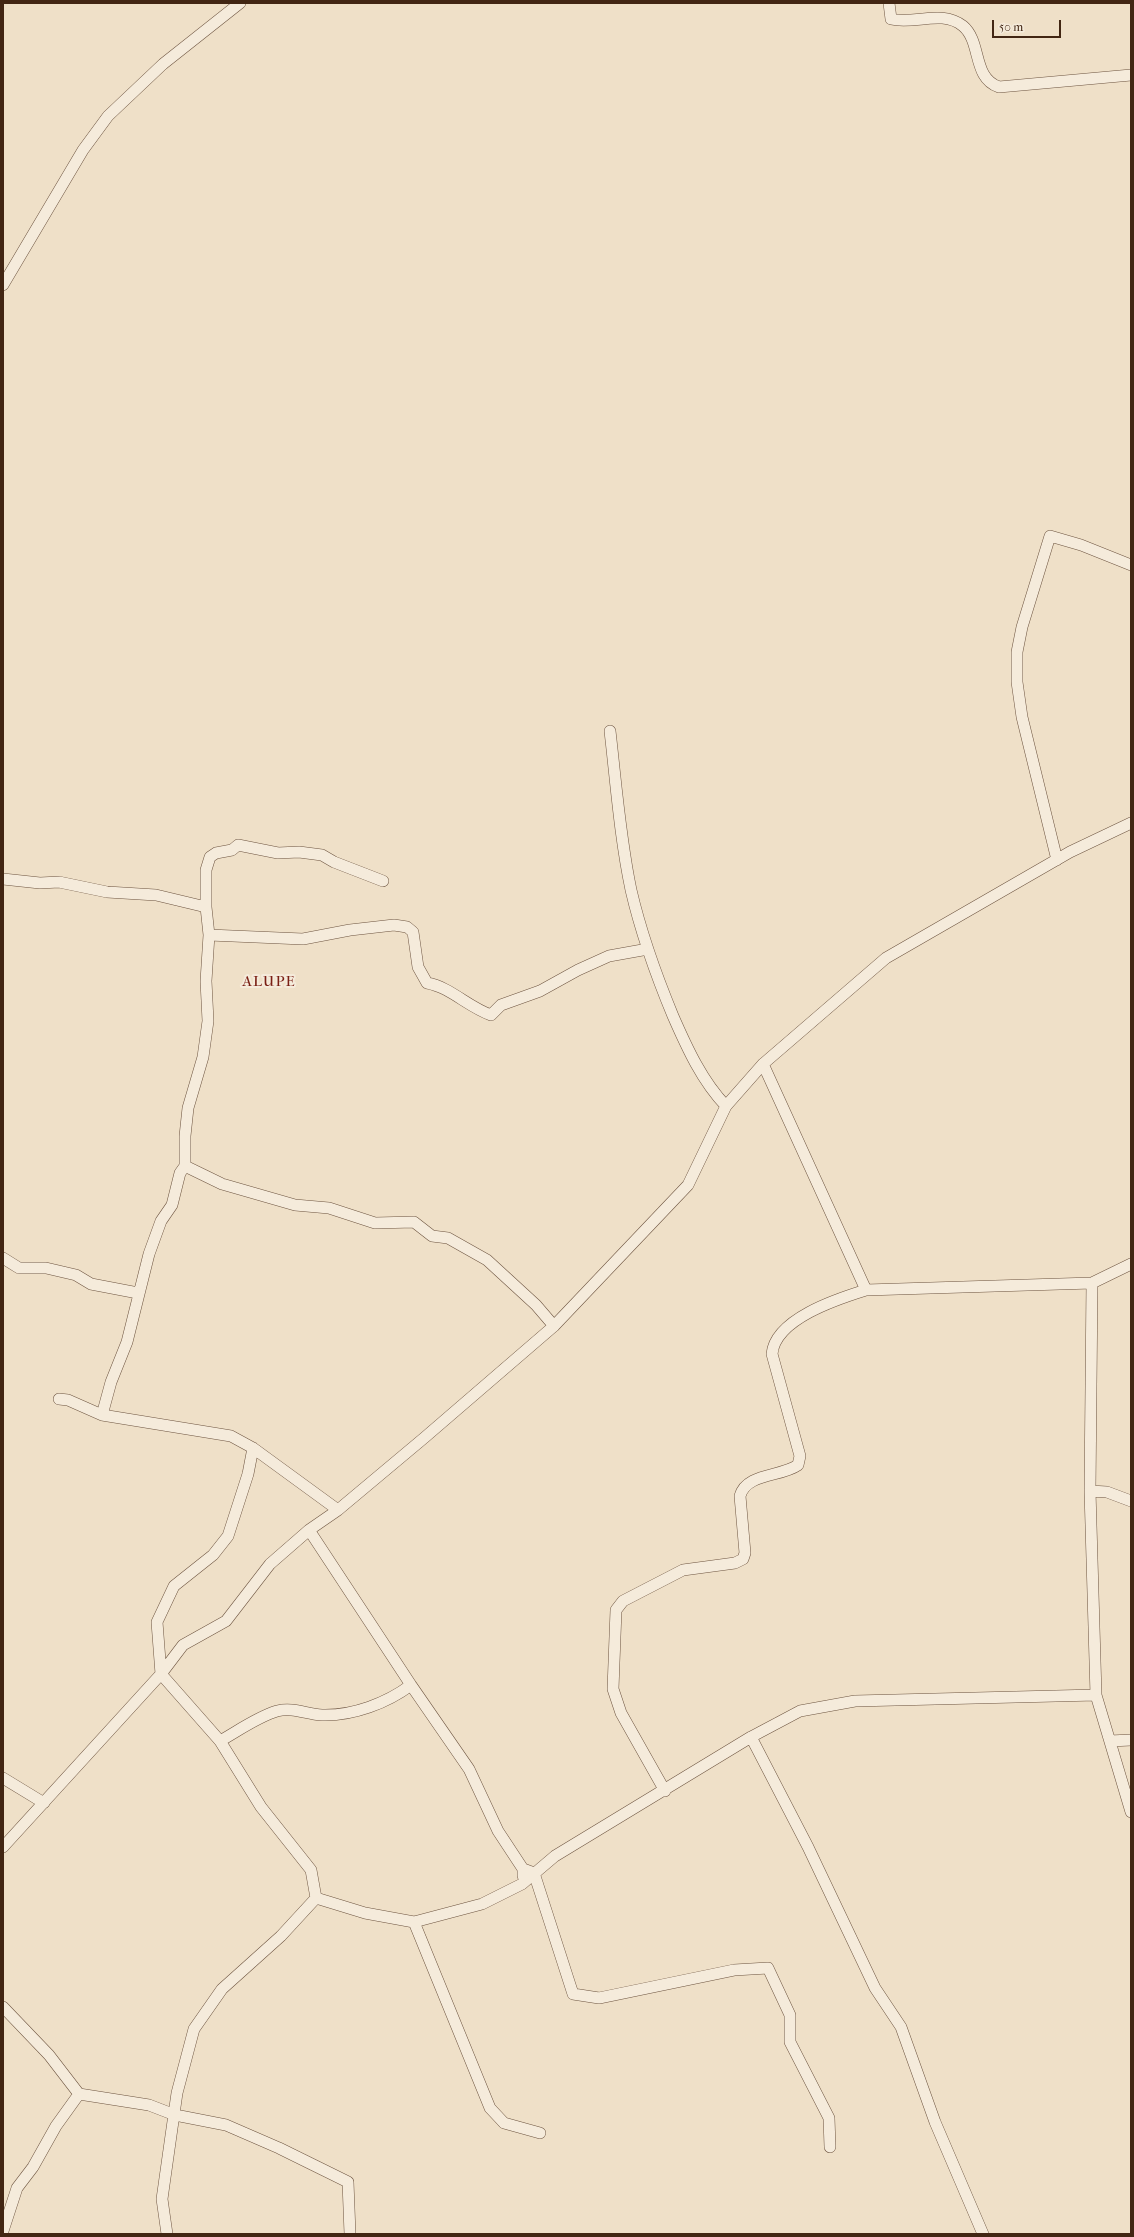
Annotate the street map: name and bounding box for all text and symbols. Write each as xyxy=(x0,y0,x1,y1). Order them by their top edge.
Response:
scale bar xyxy=(994,12,1063,38)
text: 50 m xyxy=(999,20,1023,34)
district label: ALUPE xyxy=(242,973,296,991)

